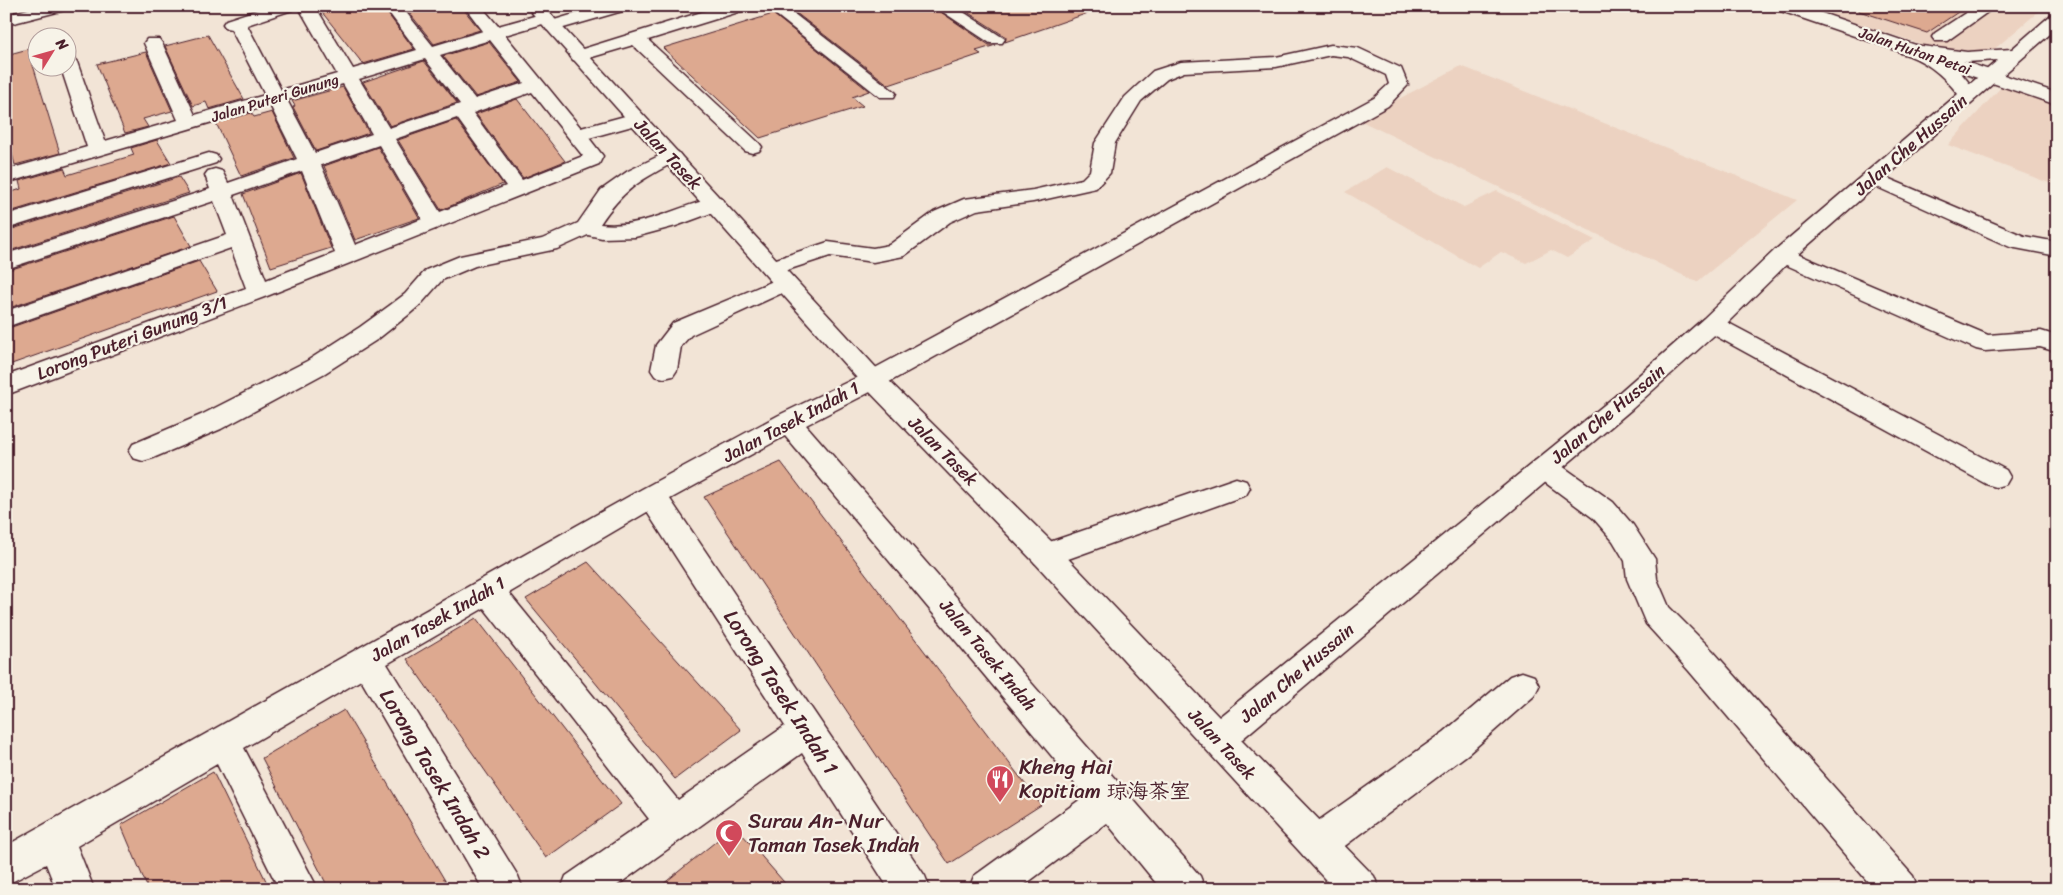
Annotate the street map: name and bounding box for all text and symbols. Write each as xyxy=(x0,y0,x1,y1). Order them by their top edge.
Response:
street label: Jalan Hutan Petai xyxy=(1854,19,1975,83)
north arrow xyxy=(28,28,78,78)
text: N xyxy=(48,32,75,56)
street label: Jalan Puteri Gunung xyxy=(207,66,342,130)
street label: Jalan Che Hussain xyxy=(1846,86,1976,205)
street label: Jalan Tasek xyxy=(625,110,710,198)
street label: Lorong Puteri Gunung 3/1 xyxy=(32,287,232,389)
street label: Jalan Che Hussain xyxy=(1542,356,1673,473)
street label: Jalan Tasek Indah 1 xyxy=(716,372,865,472)
street label: Jalan Tasek xyxy=(899,407,986,494)
street label: Jalan Tasek Indah 1 xyxy=(364,567,512,671)
street label: Jalan Tasek Indah xyxy=(931,591,1045,718)
street label: Lorong Tasek Indah 1 xyxy=(713,601,849,783)
street label: Jalan Che Hussain xyxy=(1231,615,1362,732)
street label: Lorong Tasek Indah 2 xyxy=(369,681,501,867)
street label: Jalan Tasek xyxy=(1179,700,1264,788)
place label: Kheng Hai Kopitiam 琼海茶室 xyxy=(1019,748,1190,810)
restaurant icon: Kheng Hai Kopitiam 琼海茶室 xyxy=(985,764,1015,803)
place label: Surau An- Nur Taman Tasek Indah xyxy=(748,802,920,864)
mosque icon: Surau An- Nur Taman Tasek Indah xyxy=(714,818,744,857)

